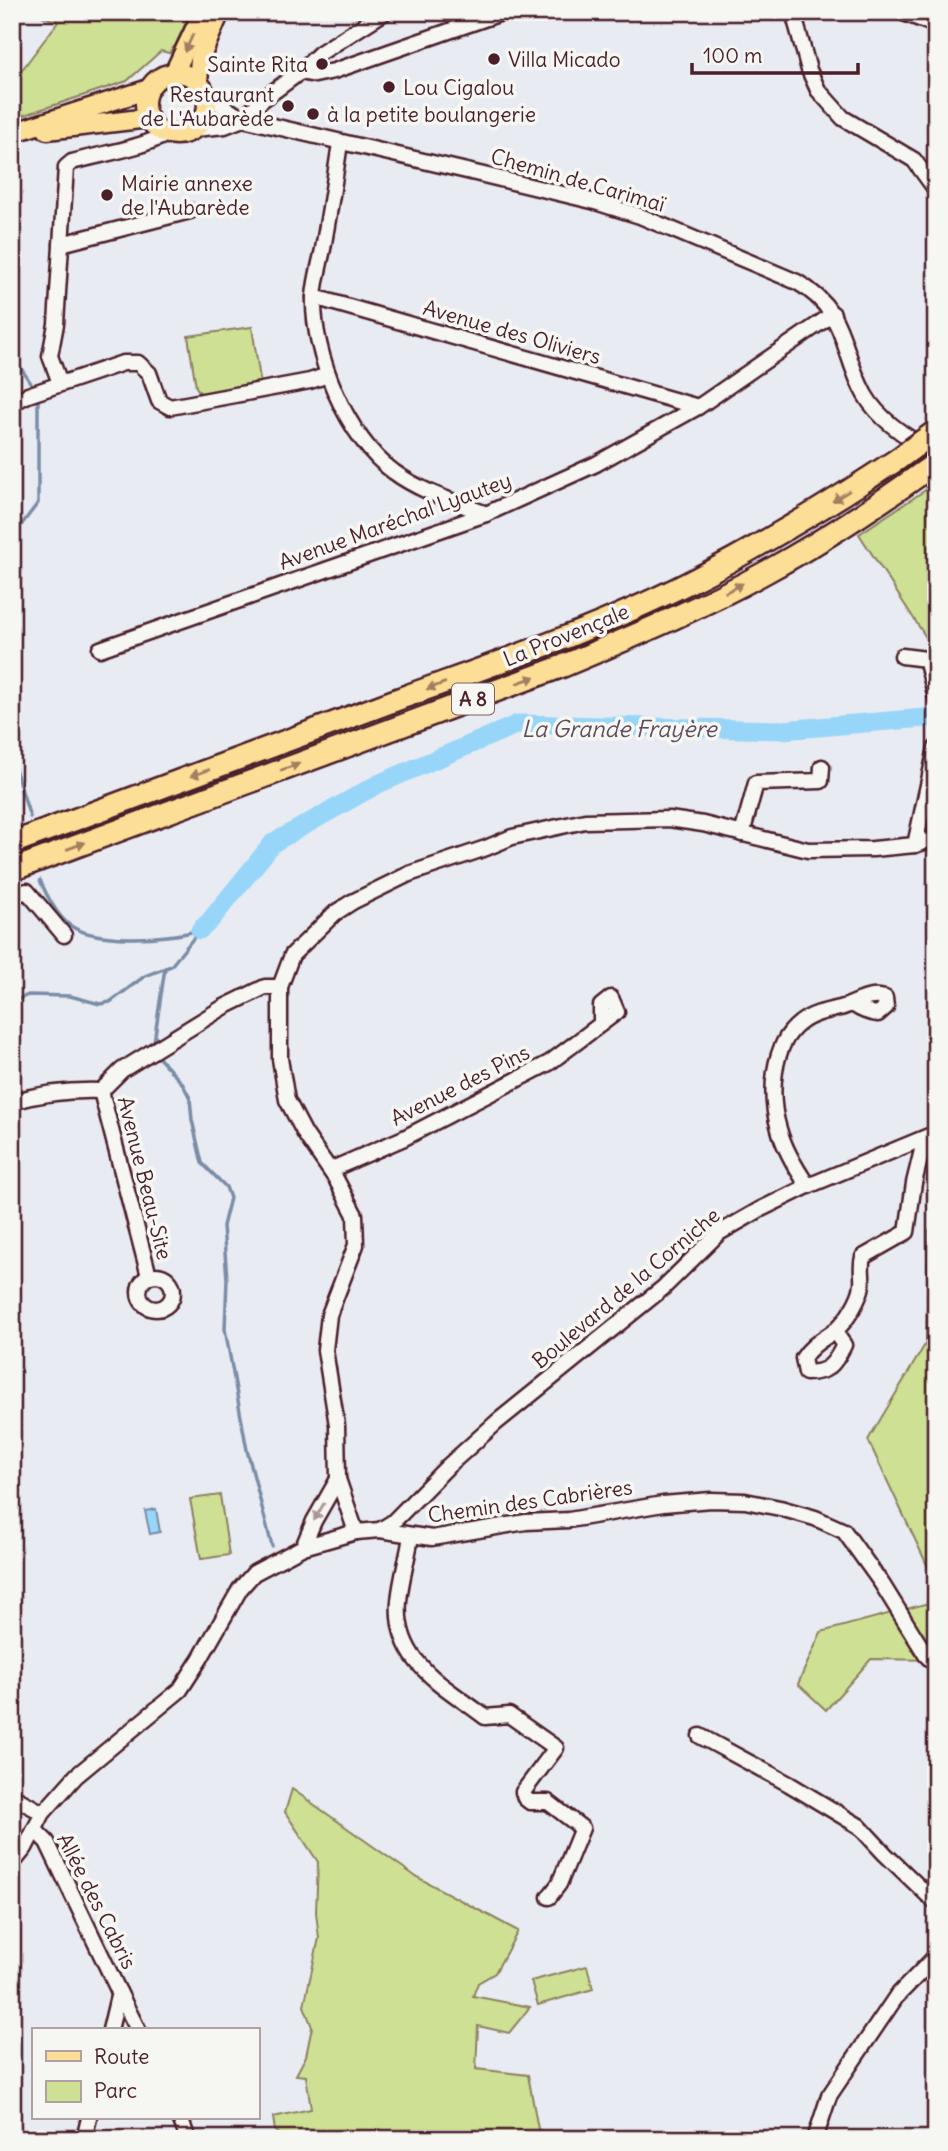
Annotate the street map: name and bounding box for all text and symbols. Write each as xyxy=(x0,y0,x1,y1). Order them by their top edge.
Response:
scale bar xyxy=(692,32,859,76)
one-way arrow xyxy=(183,33,195,53)
text: 100 m xyxy=(703,42,762,69)
place label: Villa Micado xyxy=(508,46,620,73)
place label: Sainte Rita xyxy=(207,51,308,78)
marker: Villa Micado xyxy=(486,51,502,67)
marker: Sainte Rita xyxy=(314,56,330,72)
place label: Lou Cigalou xyxy=(403,74,514,101)
marker: Lou Cigalou xyxy=(381,79,397,95)
place label: Restaurant de L'Aubarède xyxy=(140,81,274,132)
marker: Restaurant de L'Aubarède xyxy=(280,98,296,114)
place label: à la petite boulangerie xyxy=(327,101,536,128)
marker: à la petite boulangerie xyxy=(305,106,321,122)
street label: Chemin de Carimaï xyxy=(488,142,669,218)
place label: Mairie annexe de l'Aubarède xyxy=(121,170,253,221)
marker: Mairie annexe de l'Aubarède xyxy=(99,187,115,203)
street label: Avenue des Oliviers xyxy=(420,294,604,370)
street label: Avenue Maréchal Lyautey xyxy=(275,466,515,576)
one-way arrow xyxy=(831,490,850,503)
one-way arrow xyxy=(724,583,744,594)
street label: La Provençale xyxy=(499,598,633,672)
one-way arrow xyxy=(515,674,536,685)
one-way arrow xyxy=(425,680,446,691)
road number: A 8 xyxy=(452,684,494,714)
water label: La Grande Frayère xyxy=(521,714,718,743)
one-way arrow xyxy=(279,761,300,772)
one-way arrow xyxy=(189,768,210,779)
one-way arrow xyxy=(66,840,87,851)
street label: Avenue des Pins xyxy=(386,1038,534,1132)
street label: Avenue Beau-Site xyxy=(112,1094,178,1262)
street label: Boulevard de la Corniche xyxy=(527,1202,725,1374)
street label: Chemin des Cabrières xyxy=(426,1473,634,1529)
one-way arrow xyxy=(313,1503,325,1522)
street label: Allée des Cabris xyxy=(51,1829,143,1973)
legend xyxy=(32,2028,259,2120)
text: Route xyxy=(94,2043,149,2070)
text: Parc xyxy=(94,2077,137,2104)

